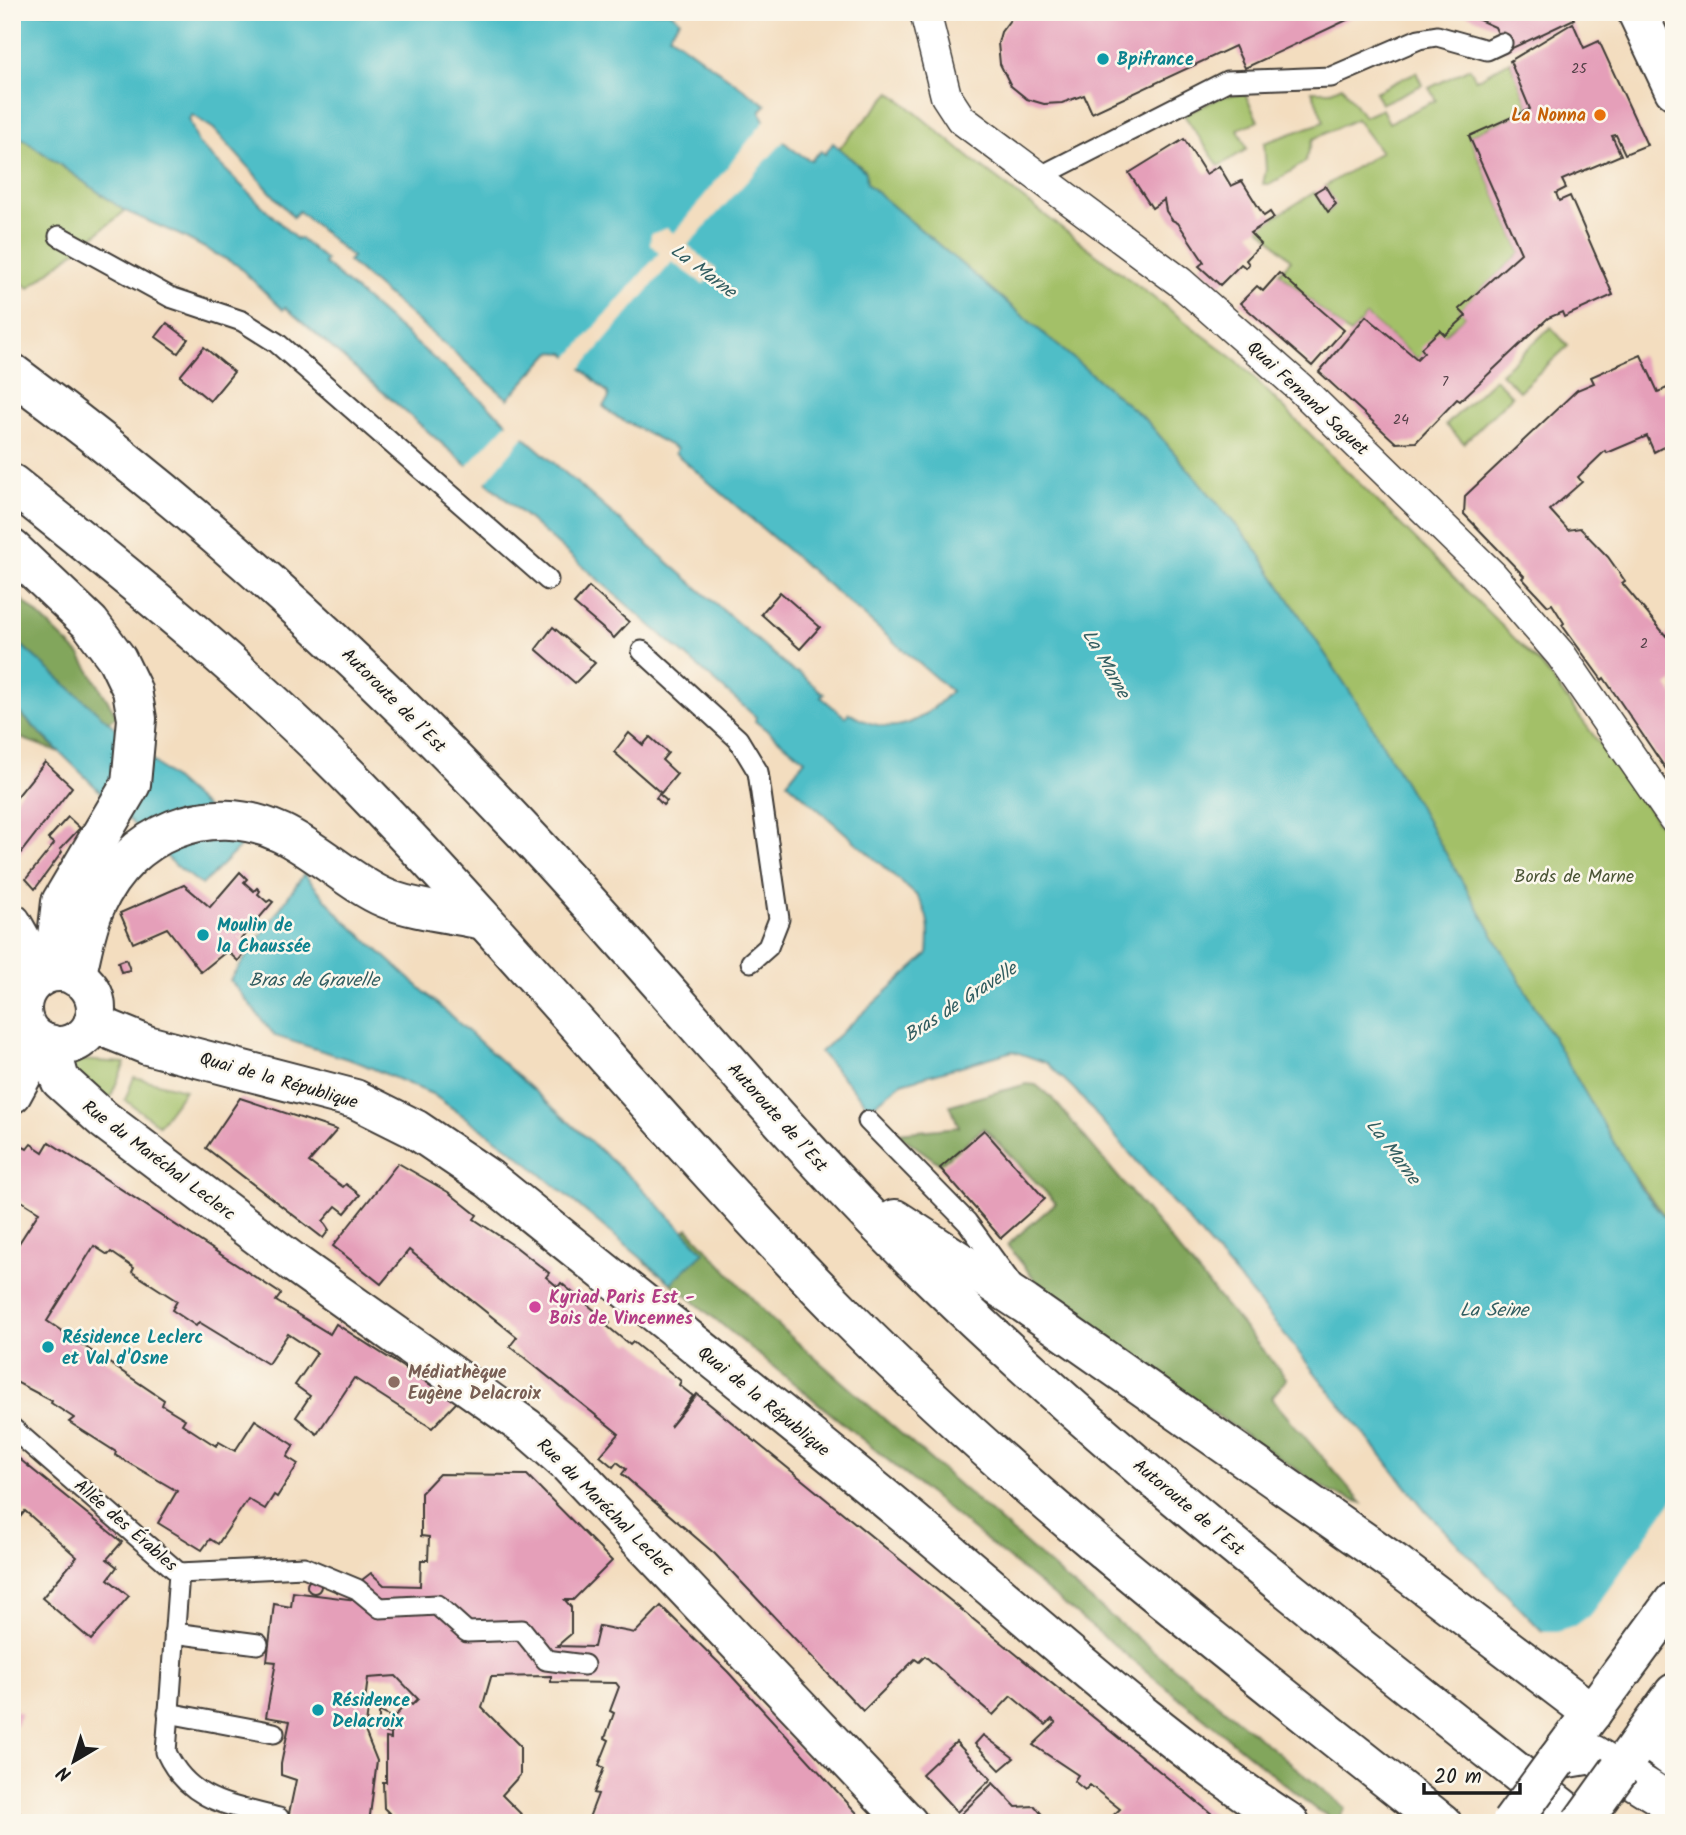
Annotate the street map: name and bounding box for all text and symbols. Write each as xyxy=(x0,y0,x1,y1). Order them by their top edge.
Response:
place label: Bpifrance xyxy=(1117,46,1194,75)
marker: Bpifrance xyxy=(1095,51,1111,67)
house number: 25 xyxy=(1571,58,1588,80)
place label: La Nonna xyxy=(1511,102,1586,131)
marker: La Nonna xyxy=(1592,107,1608,123)
water label: La Marne xyxy=(664,237,744,308)
street label: Quai Fernand Saguet xyxy=(1239,335,1375,464)
house number: 7 xyxy=(1442,371,1449,393)
house number: 24 xyxy=(1393,409,1409,431)
water label: La Marne xyxy=(1073,624,1138,706)
house number: 2 xyxy=(1640,633,1648,655)
street label: Autoroute de l’Est xyxy=(334,642,453,761)
park label: Bords de Marne xyxy=(1514,863,1634,892)
place label: Moulin de la Chaussée xyxy=(217,912,311,962)
marker: Moulin de la Chaussée xyxy=(195,927,211,943)
water label: Bras de Gravelle xyxy=(898,953,1026,1051)
water label: Bras de Gravelle xyxy=(249,966,381,996)
street label: Quai de la République xyxy=(196,1045,361,1118)
street label: Autoroute de l’Est xyxy=(720,1057,835,1180)
street label: Rue du Maréchal Leclerc xyxy=(75,1094,241,1229)
water label: La Marne xyxy=(1358,1113,1429,1193)
place label: Kyriad Paris Est - Bois de Vincennes xyxy=(549,1284,695,1334)
water label: La Seine xyxy=(1460,1296,1531,1326)
marker: Kyriad Paris Est - Bois de Vincennes xyxy=(527,1299,543,1315)
place label: Résidence Leclerc et Val d'Osne xyxy=(62,1324,203,1374)
marker: Résidence Leclerc et Val d'Osne xyxy=(40,1339,56,1355)
street label: Quai de la République xyxy=(690,1339,836,1465)
place label: Médiathèque Eugène Delacroix xyxy=(408,1359,541,1409)
marker: Médiathèque Eugène Delacroix xyxy=(386,1374,402,1390)
street label: Rue du Maréchal Leclerc xyxy=(529,1432,681,1584)
street label: Autoroute de l’Est xyxy=(1126,1452,1251,1565)
street label: Allée des Érables xyxy=(67,1473,184,1580)
place label: Résidence Delacroix xyxy=(332,1687,410,1737)
marker: Résidence Delacroix xyxy=(310,1702,326,1718)
north arrow xyxy=(38,1727,108,1797)
scale bar xyxy=(1424,1751,1520,1795)
text: N xyxy=(51,1757,79,1788)
text: 20 m xyxy=(1434,1761,1482,1794)

